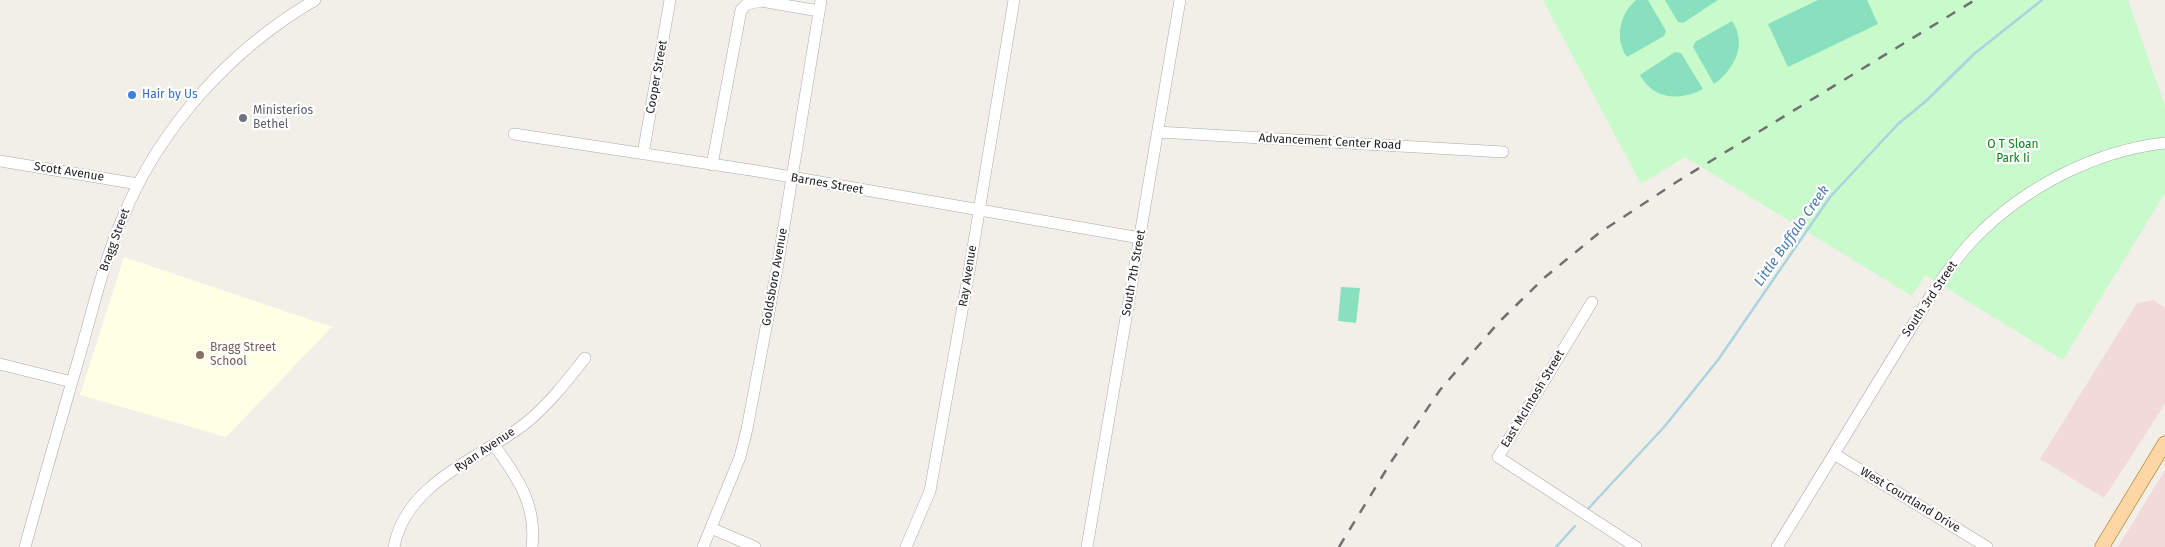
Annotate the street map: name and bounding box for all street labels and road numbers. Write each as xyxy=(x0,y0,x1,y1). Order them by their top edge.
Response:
street label: Cooper Street xyxy=(643,39,671,115)
street label: Advancement Center Road xyxy=(1258,131,1402,153)
street label: Scott Avenue xyxy=(33,159,105,185)
street label: Barnes Street xyxy=(790,171,864,197)
street label: Bragg Street xyxy=(97,206,133,274)
street label: Goldsboro Avenue xyxy=(759,227,791,327)
street label: South 7th Street xyxy=(1119,229,1149,317)
street label: Ray Avenue xyxy=(956,244,980,308)
street label: South 3rd Street xyxy=(1899,258,1961,340)
street label: East McIntosh Street xyxy=(1498,348,1568,450)
street label: Ryan Avenue xyxy=(452,425,518,475)
street label: West Courtland Drive xyxy=(1857,464,1963,536)

